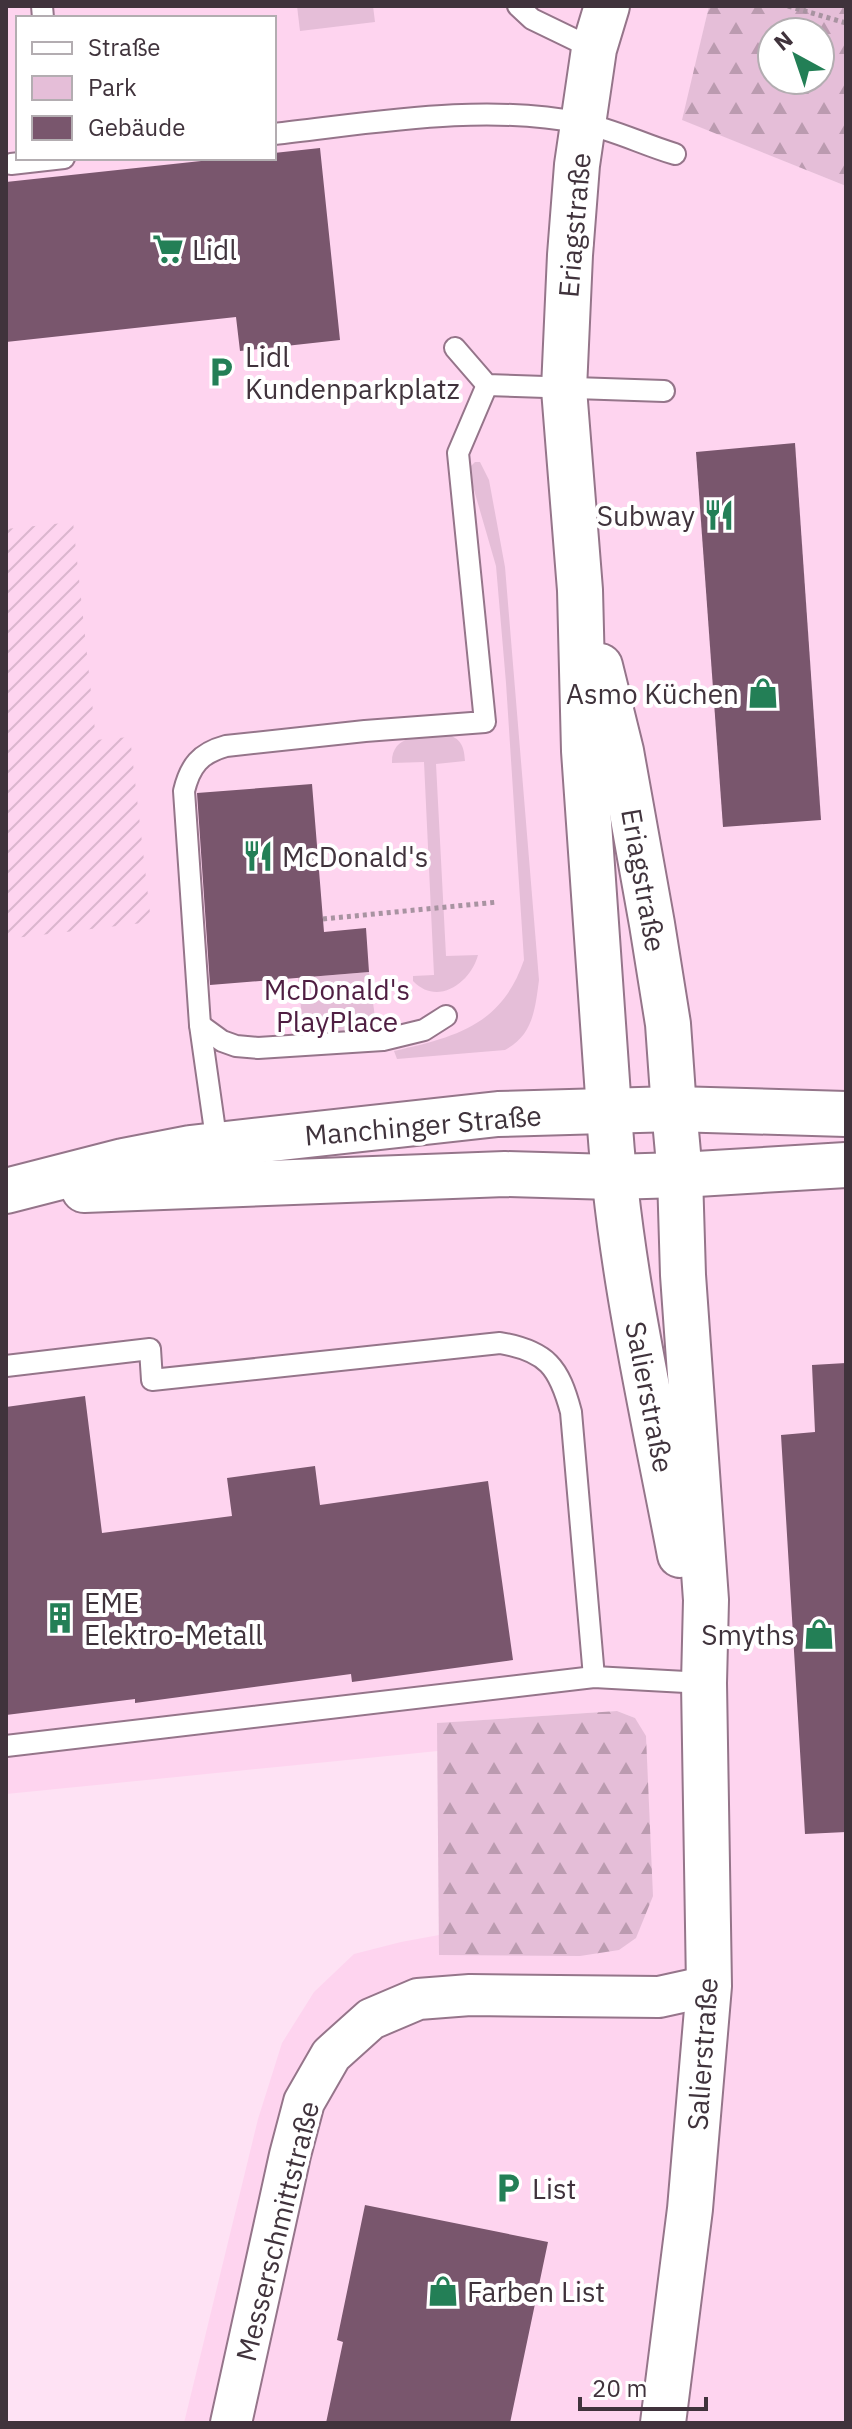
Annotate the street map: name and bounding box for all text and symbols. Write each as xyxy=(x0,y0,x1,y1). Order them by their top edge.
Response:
legend xyxy=(16,16,276,160)
north arrow xyxy=(756,16,836,96)
text: N xyxy=(767,24,798,57)
text: Straße xyxy=(88,31,160,63)
text: Park xyxy=(88,71,137,103)
text: Gebäude xyxy=(88,111,185,143)
street label: Eriagstraße xyxy=(549,151,599,299)
place label: Lidl xyxy=(192,231,237,268)
supermarket icon: Lidl xyxy=(151,232,185,266)
place label: Lidl Kundenparkplatz xyxy=(245,338,460,407)
parking icon: Lidl Kundenparkplatz xyxy=(204,355,238,389)
place label: Subway xyxy=(597,497,695,534)
restaurant icon: Subway xyxy=(702,498,736,532)
place label: Asmo Küchen xyxy=(566,675,739,712)
shop icon: Asmo Küchen xyxy=(746,676,780,710)
street label: Eriagstraße xyxy=(613,805,675,955)
place label: McDonald's xyxy=(282,838,428,875)
restaurant icon: McDonald's xyxy=(241,839,275,873)
park label: McDonald's PlayPlace xyxy=(264,971,410,1040)
street label: Manchinger Straße xyxy=(303,1096,543,1154)
street label: Salierstraße xyxy=(617,1318,683,1476)
place label: EME Elektro-Metall xyxy=(84,1584,263,1653)
building icon: EME Elektro-Metall xyxy=(43,1601,77,1635)
place label: Smyths xyxy=(701,1616,795,1653)
shop icon: Smyths xyxy=(802,1617,836,1651)
street label: Salierstraße xyxy=(678,1976,726,2132)
street label: Messerschmittstraße xyxy=(227,2097,327,2365)
place label: List xyxy=(532,2170,576,2207)
parking icon: List xyxy=(491,2171,525,2205)
place label: Farben List xyxy=(467,2273,605,2310)
shop icon: Farben List xyxy=(426,2274,460,2308)
scale bar xyxy=(580,2361,706,2411)
text: 20 m xyxy=(592,2372,647,2404)

